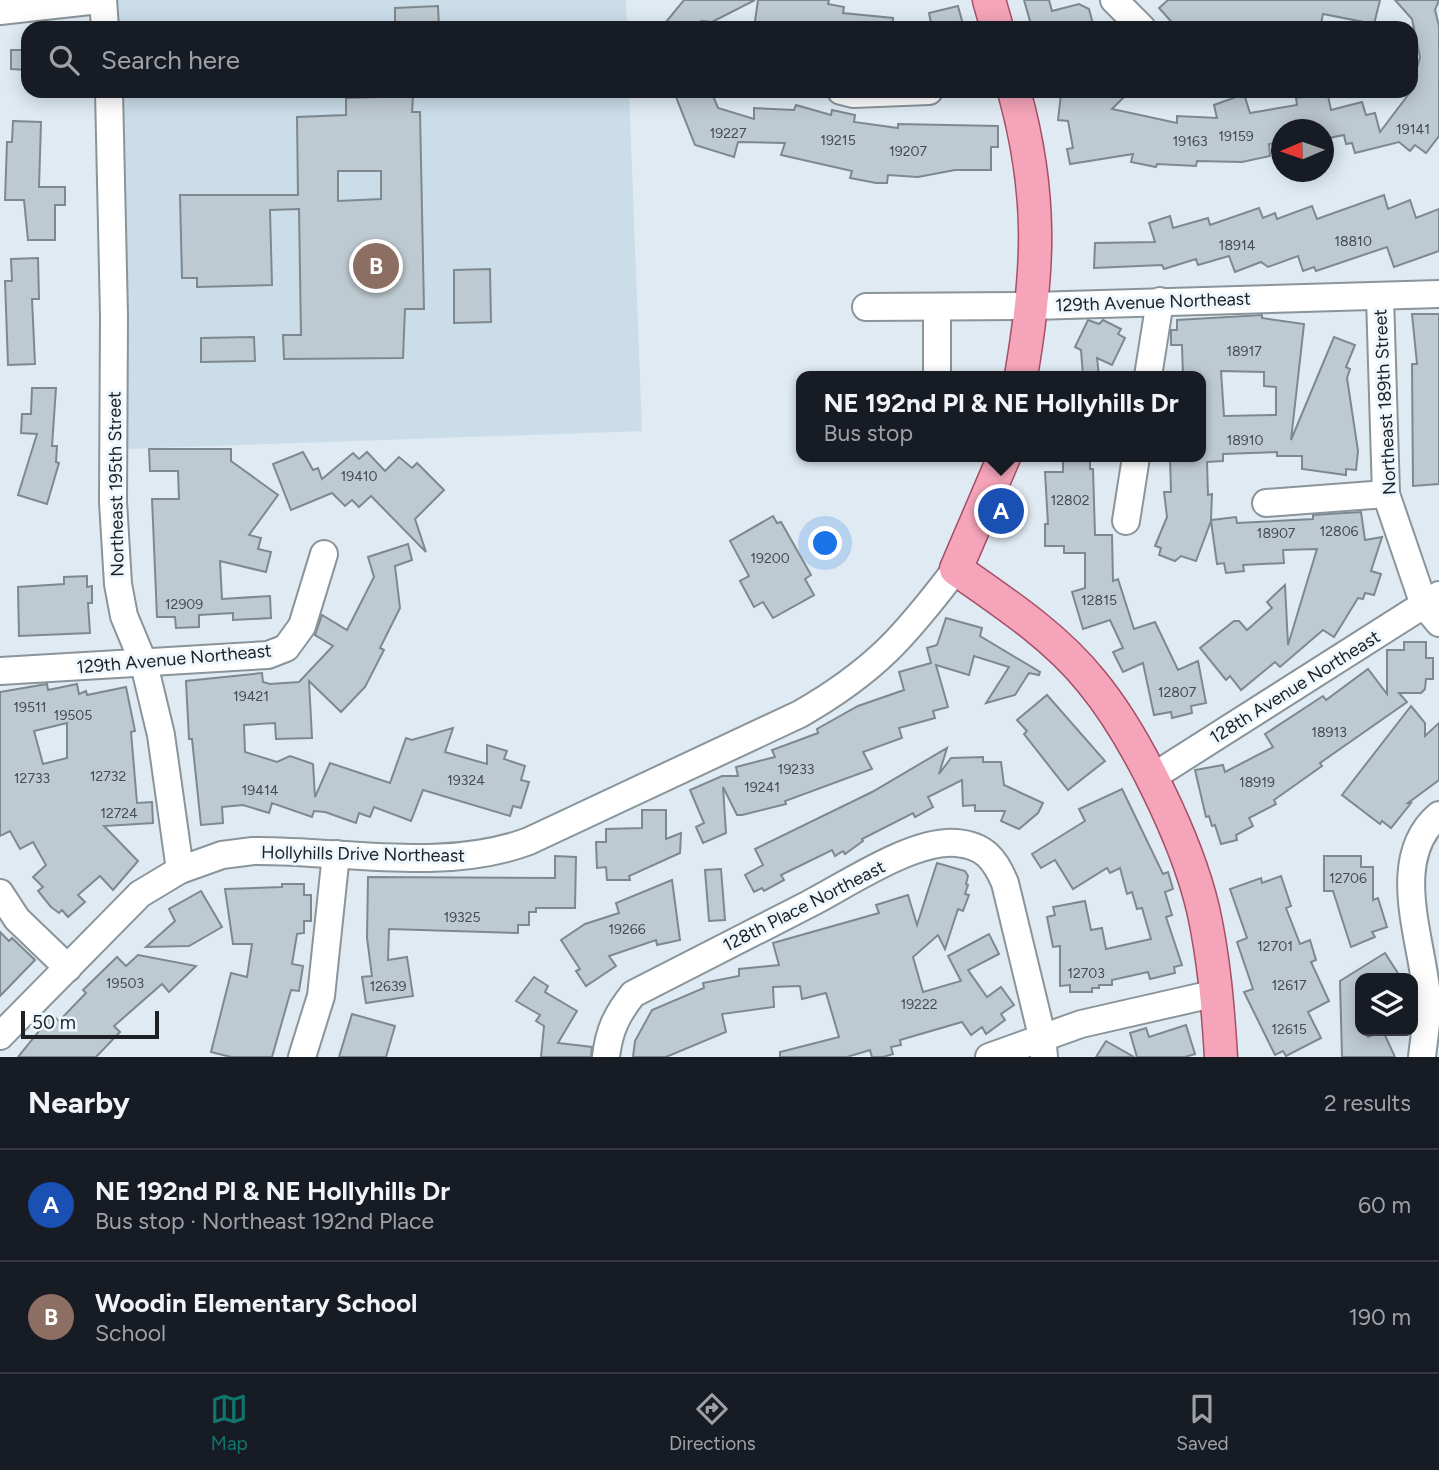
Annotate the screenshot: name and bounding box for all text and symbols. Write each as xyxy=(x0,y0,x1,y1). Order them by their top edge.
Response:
search box xyxy=(21,21,1418,98)
icon: search xyxy=(45,41,83,79)
text: Search here xyxy=(101,44,240,76)
north arrow xyxy=(1271,119,1334,182)
house number: 19141 xyxy=(1396,121,1430,138)
house number: 19227 xyxy=(710,125,747,142)
house number: 19159 xyxy=(1218,128,1254,145)
house number: 19215 xyxy=(820,132,856,149)
house number: 19163 xyxy=(1172,133,1208,150)
house number: 19207 xyxy=(889,143,927,160)
house number: 18810 xyxy=(1334,233,1372,250)
house number: 18914 xyxy=(1219,237,1256,254)
pin: B xyxy=(353,240,399,292)
street label: 129th Avenue Northeast xyxy=(1055,288,1251,316)
street label: Northeast 189th Street xyxy=(1369,308,1401,496)
house number: 18917 xyxy=(1226,343,1262,360)
popup xyxy=(796,371,1206,462)
text: NE 192nd Pl & NE Hollyhills Dr xyxy=(823,387,1179,419)
street label: Northeast 195th Street xyxy=(103,391,129,577)
text: Bus stop xyxy=(823,419,913,447)
house number: 18910 xyxy=(1226,432,1264,449)
house number: 19410 xyxy=(340,468,378,485)
pin: A xyxy=(978,485,1024,537)
house number: 12802 xyxy=(1050,492,1090,509)
house number: 12806 xyxy=(1319,523,1359,540)
house number: 18907 xyxy=(1257,525,1296,542)
your location xyxy=(808,526,842,560)
house number: 19200 xyxy=(750,550,790,567)
house number: 12815 xyxy=(1081,592,1117,609)
house number: 12909 xyxy=(165,596,203,613)
street label: 128th Avenue Northeast xyxy=(1206,625,1384,748)
street label: 129th Avenue Northeast xyxy=(76,639,273,678)
house number: 12807 xyxy=(1158,684,1197,701)
house number: 19421 xyxy=(233,688,269,705)
house number: 19511 xyxy=(13,699,47,716)
house number: 19505 xyxy=(54,707,92,724)
house number: 18913 xyxy=(1311,724,1347,741)
house number: 19233 xyxy=(778,761,814,778)
house number: 12732 xyxy=(90,768,126,785)
house number: 12733 xyxy=(14,770,50,787)
house number: 19324 xyxy=(447,772,485,789)
house number: 18919 xyxy=(1239,774,1275,791)
house number: 19241 xyxy=(744,779,780,796)
house number: 19414 xyxy=(242,782,279,799)
house number: 12724 xyxy=(100,805,138,822)
street label: Hollyhills Drive Northeast xyxy=(261,841,465,867)
street label: 128th Place Northeast xyxy=(719,855,889,956)
house number: 12706 xyxy=(1329,870,1367,887)
house number: 19325 xyxy=(443,909,481,926)
house number: 19266 xyxy=(608,921,646,938)
house number: 12701 xyxy=(1257,938,1293,955)
house number: 12703 xyxy=(1067,965,1105,982)
map controls xyxy=(1355,973,1418,1036)
button: layers xyxy=(1355,973,1418,1036)
house number: 19503 xyxy=(106,975,144,992)
house number: 12617 xyxy=(1272,977,1307,994)
house number: 12639 xyxy=(369,978,407,995)
house number: 19222 xyxy=(900,996,938,1013)
scale bar xyxy=(21,1008,159,1040)
text: 50 m xyxy=(32,1011,76,1034)
house number: 12615 xyxy=(1271,1021,1307,1038)
text: Nearby xyxy=(28,1084,130,1121)
text: 2 results xyxy=(1324,1089,1411,1117)
text: NE 192nd Pl & NE Hollyhills Dr xyxy=(95,1175,450,1207)
text: A xyxy=(43,1191,59,1219)
text: 60 m xyxy=(1358,1191,1411,1219)
text: Bus stop · Northeast 192nd Place xyxy=(95,1207,434,1235)
text: Woodin Elementary School xyxy=(95,1287,417,1319)
text: B xyxy=(44,1303,58,1331)
text: 190 m xyxy=(1348,1303,1411,1331)
text: School xyxy=(95,1319,166,1347)
tab: Map xyxy=(210,1390,248,1455)
tab: Directions xyxy=(669,1390,756,1455)
tab: Saved xyxy=(1176,1390,1229,1455)

